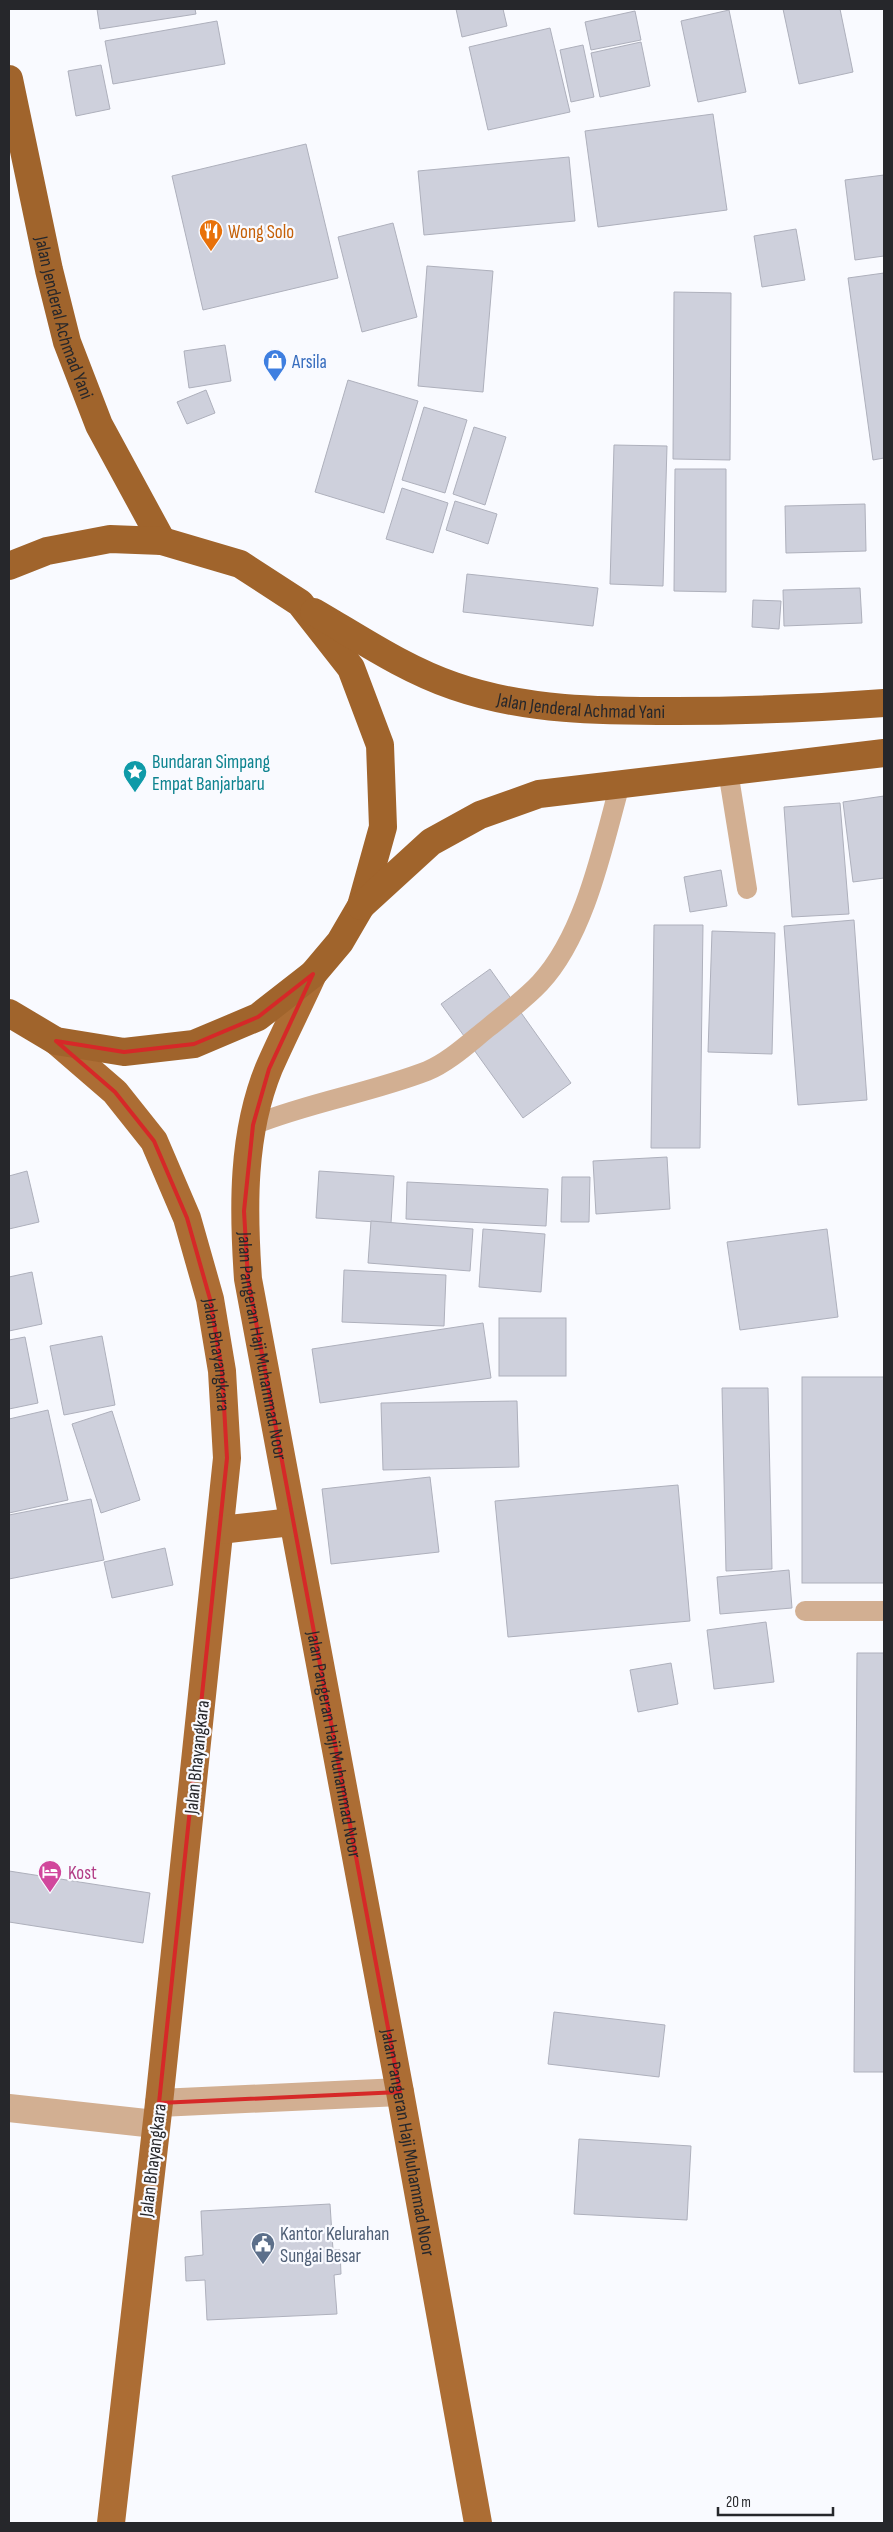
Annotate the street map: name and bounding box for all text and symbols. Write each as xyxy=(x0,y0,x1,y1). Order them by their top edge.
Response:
restaurant icon: Wong Solo xyxy=(198,218,224,252)
place label: Wong Solo xyxy=(228,221,294,244)
street label: Jalan Jenderal Achmad Yani xyxy=(29,233,98,403)
shop icon: Arsila xyxy=(262,348,288,382)
place label: Arsila xyxy=(291,351,327,374)
street label: Jalan Jenderal Achmad Yani xyxy=(494,688,665,724)
place label: Bundaran Simpang Empat Banjarbaru xyxy=(152,751,271,796)
place icon: Bundaran Simpang Empat Banjarbaru xyxy=(122,759,148,793)
street label: Jalan Pangeran Haji Muhammad Noor xyxy=(233,1231,292,1462)
street label: Jalan Bhayangkara xyxy=(197,1296,234,1412)
street label: Jalan Pangeran Haji Muhammad Noor xyxy=(301,1628,366,1861)
street label: Jalan Bhayangkara xyxy=(180,1699,215,1816)
hotel icon: Kost xyxy=(37,1859,63,1893)
place label: Kost xyxy=(68,1862,97,1885)
street label: Jalan Pangeran Haji Muhammad Noor xyxy=(375,2026,440,2259)
street label: Jalan Bhayangkara xyxy=(135,2102,172,2219)
place label: Kantor Kelurahan Sungai Besar xyxy=(280,2223,390,2268)
public building icon: Kantor Kelurahan Sungai Besar xyxy=(250,2231,276,2265)
scale bar xyxy=(718,2484,833,2516)
text: 20 m xyxy=(726,2493,751,2512)

